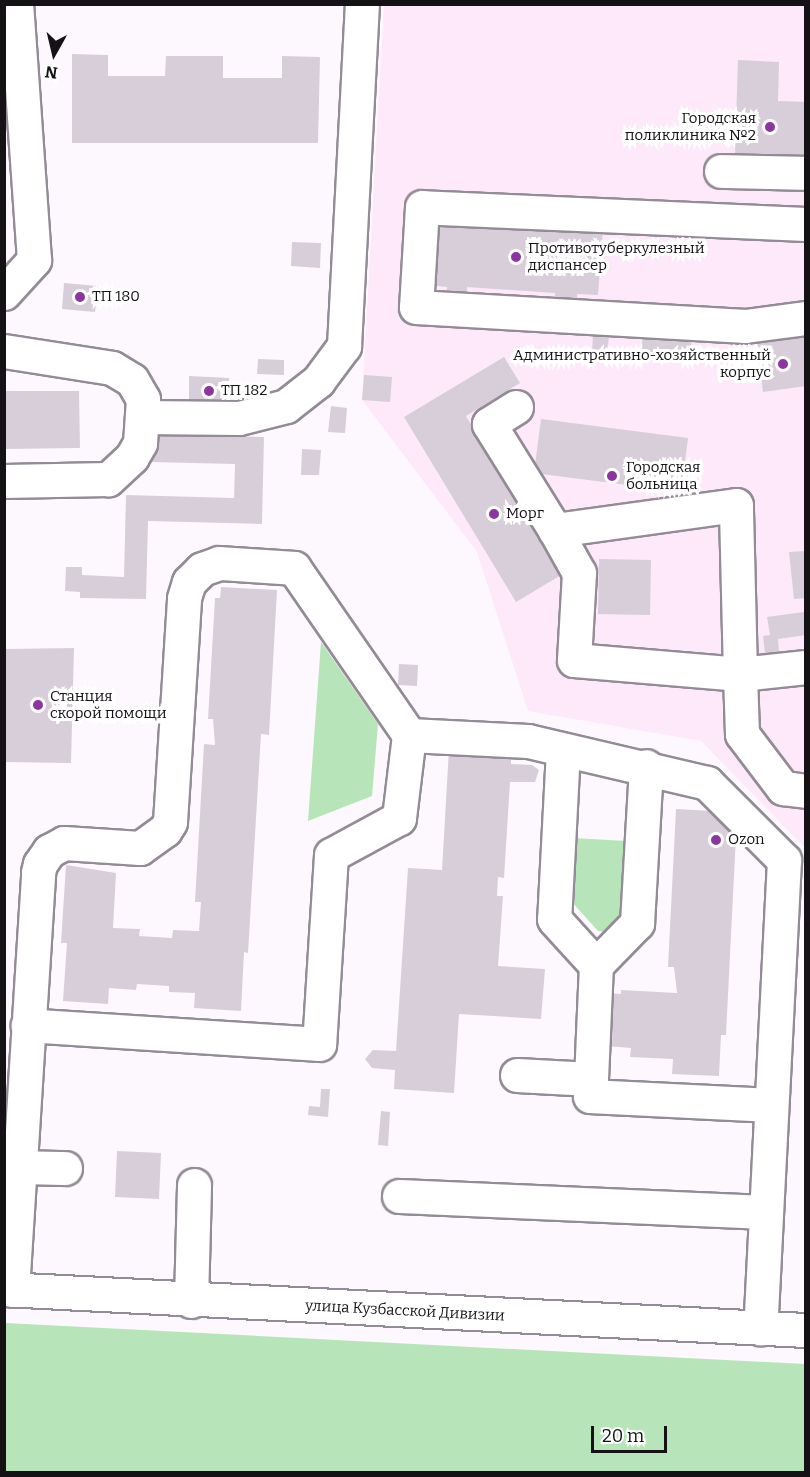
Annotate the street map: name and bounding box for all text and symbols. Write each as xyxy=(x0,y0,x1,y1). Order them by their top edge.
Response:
north arrow xyxy=(24,24,84,84)
text: N xyxy=(44,62,59,83)
place label: Городская поликлиника №2 xyxy=(625,109,756,144)
marker: Городская поликлиника №2 xyxy=(761,118,779,136)
place label: Противотуберкулезный диспансер xyxy=(528,239,705,274)
marker: Противотуберкулезный диспансер xyxy=(509,250,523,264)
place label: ТП 180 xyxy=(92,288,140,306)
marker: ТП 180 xyxy=(73,290,87,304)
place label: Административно-хозяйственный корпус xyxy=(513,346,771,381)
marker: Административно-хозяйственный корпус xyxy=(776,357,790,371)
place label: ТП 182 xyxy=(221,382,267,400)
marker: ТП 182 xyxy=(202,384,216,398)
place label: Городская больница xyxy=(626,458,700,493)
marker: Городская больница xyxy=(603,467,621,485)
place label: Морг xyxy=(506,505,544,523)
marker: Морг xyxy=(487,507,501,521)
place label: Станция скорой помощи xyxy=(50,687,167,722)
marker: Станция скорой помощи xyxy=(31,698,45,712)
place label: Ozon xyxy=(728,831,765,849)
marker: Ozon xyxy=(709,833,723,847)
street label: улица Кузбасской Дивизии xyxy=(305,1297,505,1325)
scale bar xyxy=(594,1414,670,1452)
text: 20 m xyxy=(602,1425,644,1447)

